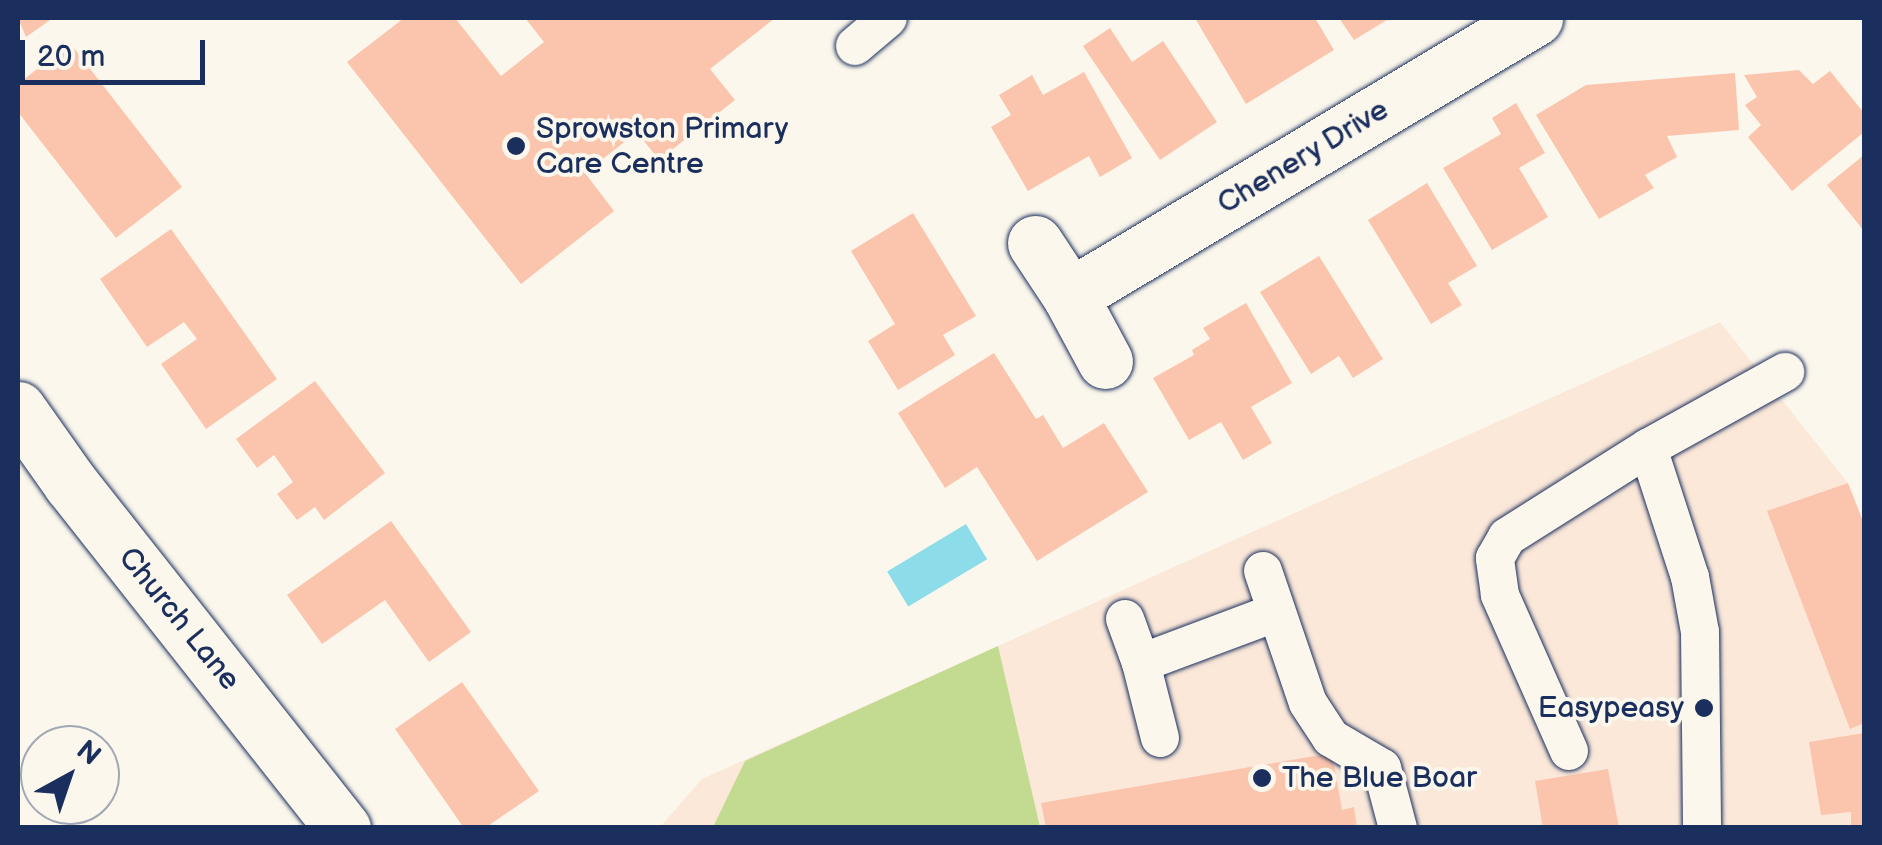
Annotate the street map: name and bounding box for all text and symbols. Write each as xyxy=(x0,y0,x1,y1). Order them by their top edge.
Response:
scale bar xyxy=(25,20,210,82)
text: 20 m xyxy=(37,39,105,75)
street label: Chenery Drive xyxy=(1210,91,1396,223)
place label: Sprowston Primary Care Centre xyxy=(536,111,788,182)
marker: Sprowston Primary Care Centre xyxy=(505,135,527,157)
street label: Church Lane xyxy=(110,540,248,698)
place label: Easypeasy xyxy=(1538,690,1684,726)
marker: Easypeasy xyxy=(1693,697,1715,719)
north arrow xyxy=(20,725,120,825)
text: N xyxy=(70,734,107,773)
place label: The Blue Boar xyxy=(1282,760,1477,796)
marker: The Blue Boar xyxy=(1251,767,1273,789)

